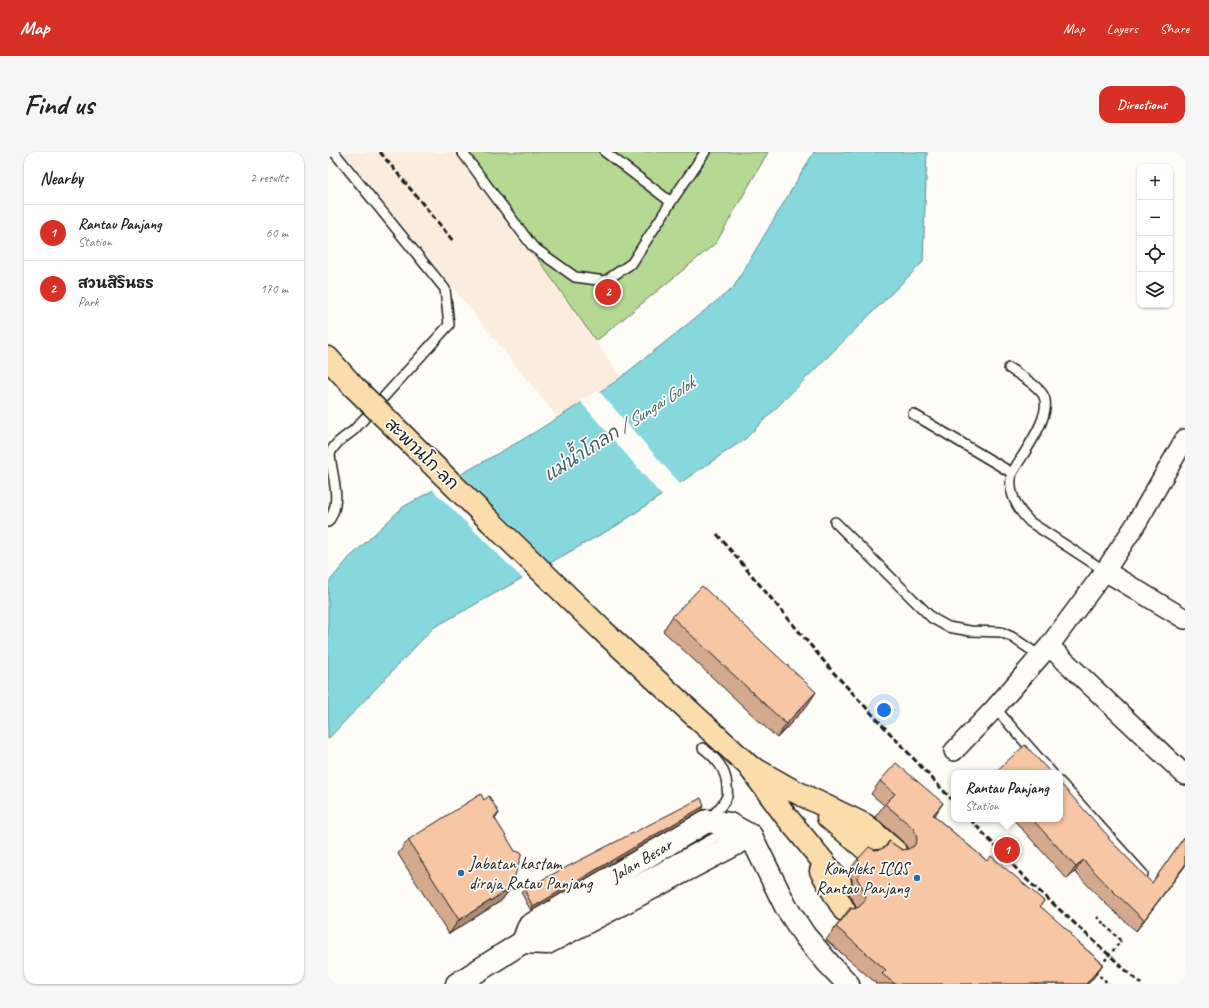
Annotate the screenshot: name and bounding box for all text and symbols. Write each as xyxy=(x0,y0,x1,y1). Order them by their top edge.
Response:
text: Map xyxy=(20,16,50,40)
text: Map xyxy=(1063,20,1085,37)
text: Layers xyxy=(1107,20,1138,37)
text: Share xyxy=(1160,20,1189,37)
button: Directions xyxy=(1099,86,1185,123)
text: Find us xyxy=(24,87,94,122)
map controls xyxy=(1137,164,1173,308)
button: + xyxy=(1137,164,1173,200)
text: Nearby xyxy=(40,168,83,189)
text: 2 results xyxy=(250,170,288,186)
button: − xyxy=(1137,200,1173,236)
text: Rantau Panjang xyxy=(78,215,162,234)
text: 1 xyxy=(50,225,56,241)
text: 60 m xyxy=(266,225,288,241)
text: Station xyxy=(78,234,112,250)
button: locate xyxy=(1137,236,1173,272)
button: layers xyxy=(1137,272,1173,308)
text: สวนสิรินธร xyxy=(78,274,154,293)
pin: 2 xyxy=(595,277,621,307)
text: 2 xyxy=(50,281,56,297)
text: 170 m xyxy=(260,281,288,297)
text: Park xyxy=(78,294,99,310)
water label: แม่น้ำโกลก / Sungai Golok xyxy=(536,365,701,486)
street label: สะพานโก-ลก xyxy=(381,413,464,494)
your location xyxy=(874,700,894,720)
popup xyxy=(951,770,1063,822)
text: Rantau Panjang xyxy=(965,779,1049,798)
text: Station xyxy=(965,798,999,814)
street label: Jalan Besar xyxy=(606,833,677,887)
pin: 1 xyxy=(994,835,1020,865)
place label: Jabatan kastam diraja Ratau Panjang xyxy=(468,853,594,894)
place label: Kompleks ICQS Rantau Panjang xyxy=(816,858,912,899)
marker: Jabatan kastam diraja Ratau Panjang xyxy=(456,868,466,878)
marker: Kompleks ICQS Rantau Panjang xyxy=(912,873,922,883)

